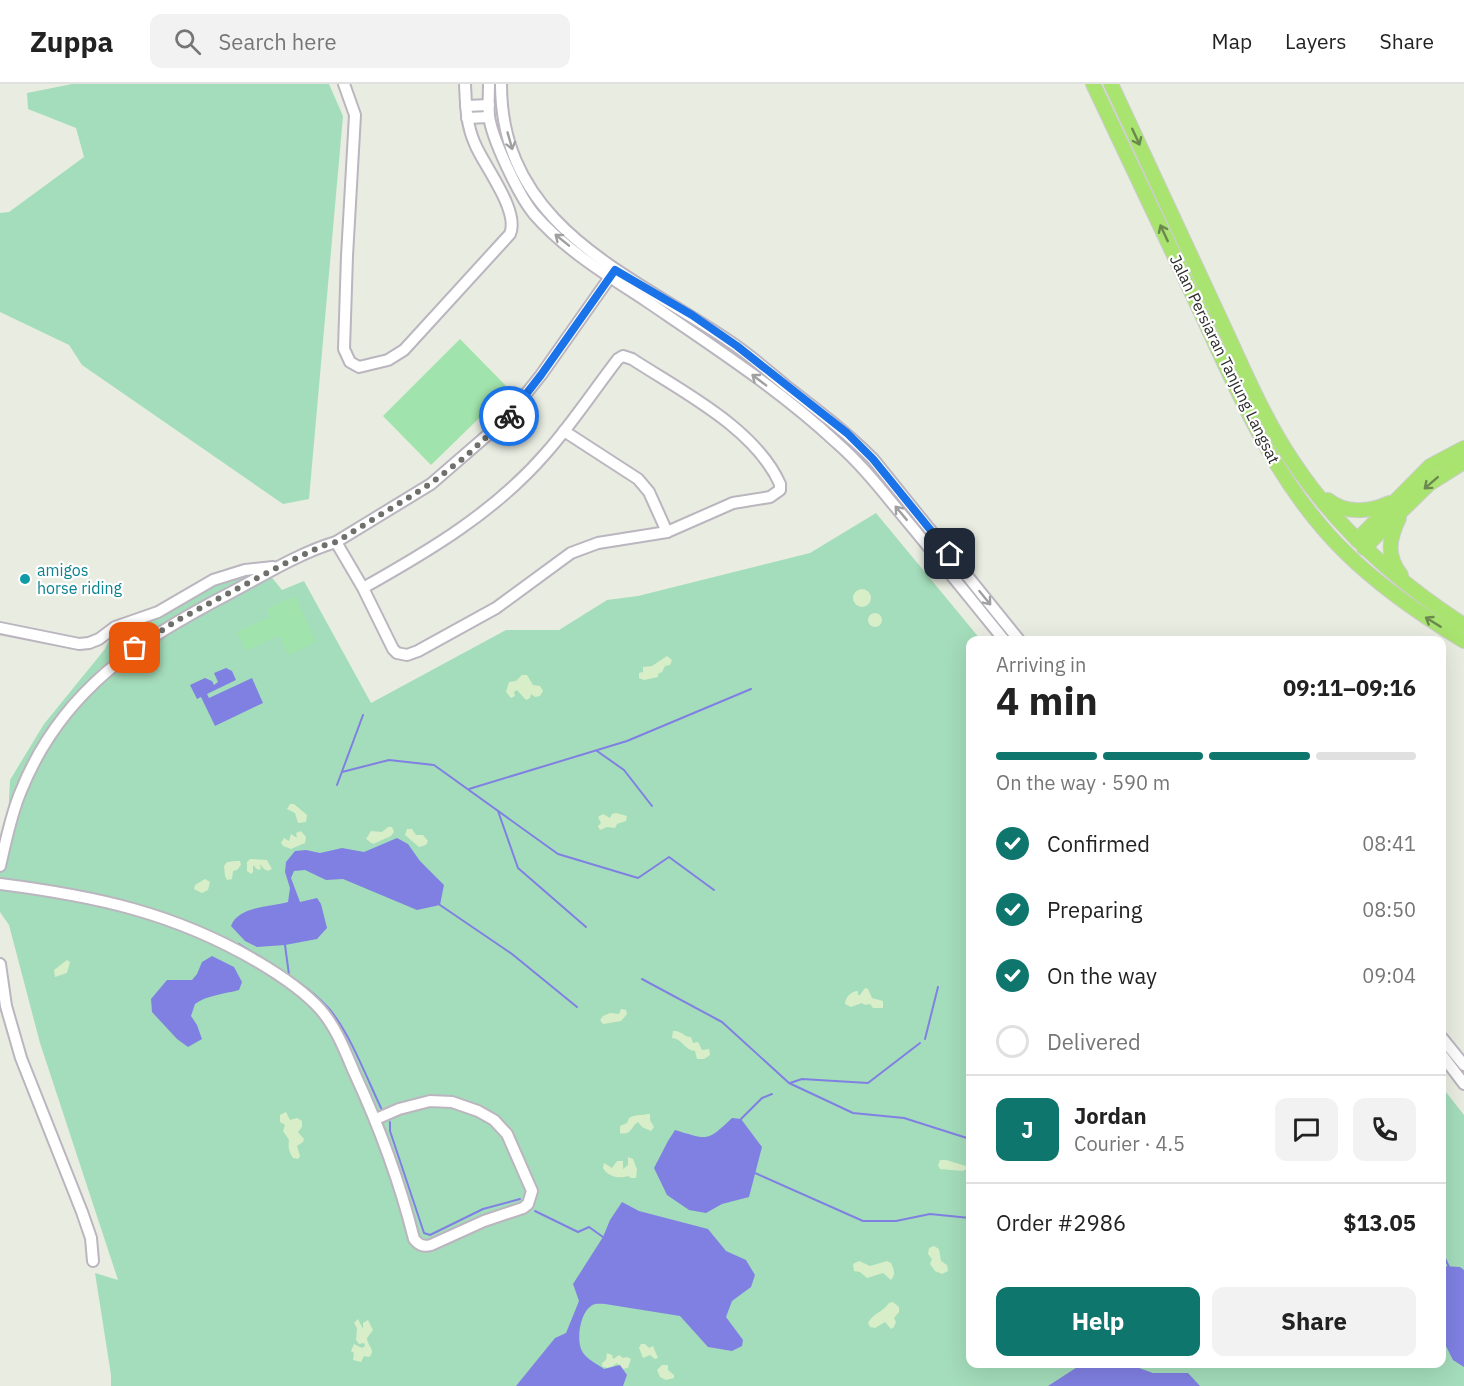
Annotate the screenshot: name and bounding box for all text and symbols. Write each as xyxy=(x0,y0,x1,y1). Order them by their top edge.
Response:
search box xyxy=(150,14,570,68)
text: Zuppa xyxy=(30,23,114,60)
icon: search xyxy=(171,25,204,58)
text: Search here xyxy=(219,27,336,56)
text: Map xyxy=(1212,27,1252,55)
text: Layers xyxy=(1285,27,1347,55)
text: Share xyxy=(1380,27,1434,55)
one-way arrow xyxy=(1130,128,1142,146)
one-way arrow xyxy=(505,131,516,150)
one-way arrow xyxy=(1157,225,1169,243)
one-way arrow xyxy=(555,234,571,247)
street label: Jalan Persiaran Tanjung Langsat xyxy=(1166,251,1284,467)
one-way arrow xyxy=(752,374,768,387)
courier xyxy=(479,386,539,446)
icon: bike xyxy=(493,400,526,433)
one-way arrow xyxy=(1424,476,1439,490)
one-way arrow xyxy=(894,506,908,521)
pin xyxy=(924,528,975,579)
icon: home xyxy=(933,537,966,570)
place label: amigos horse riding xyxy=(37,560,123,598)
marker: amigos horse riding xyxy=(18,572,32,586)
one-way arrow xyxy=(979,590,992,606)
one-way arrow xyxy=(1425,616,1442,628)
pin xyxy=(109,622,160,673)
icon: bag xyxy=(118,631,151,664)
text: Arriving in xyxy=(996,651,1086,678)
text: 09:11–09:16 xyxy=(1283,673,1416,702)
text: 4 min xyxy=(996,675,1098,726)
text: On the way · 590 m xyxy=(996,769,1170,796)
icon: check xyxy=(996,827,1029,860)
text: Confirmed xyxy=(1047,829,1150,858)
text: 08:41 xyxy=(1362,830,1416,857)
icon: check xyxy=(996,893,1029,926)
text: Preparing xyxy=(1047,895,1142,924)
text: 08:50 xyxy=(1362,896,1416,923)
icon: check xyxy=(996,959,1029,992)
text: On the way xyxy=(1047,961,1157,990)
text: 09:04 xyxy=(1362,962,1416,989)
text: Delivered xyxy=(1047,1027,1141,1056)
button: chat xyxy=(1275,1098,1338,1161)
button: phone xyxy=(1353,1098,1416,1161)
text: Jordan xyxy=(1074,1101,1147,1130)
text: J xyxy=(1021,1115,1034,1144)
text: Courier · 4.5 xyxy=(1074,1130,1185,1157)
text: Order #2986 xyxy=(996,1208,1126,1237)
text: $13.05 xyxy=(1343,1208,1416,1237)
button: Help xyxy=(996,1287,1200,1356)
button: Share xyxy=(1212,1287,1416,1356)

